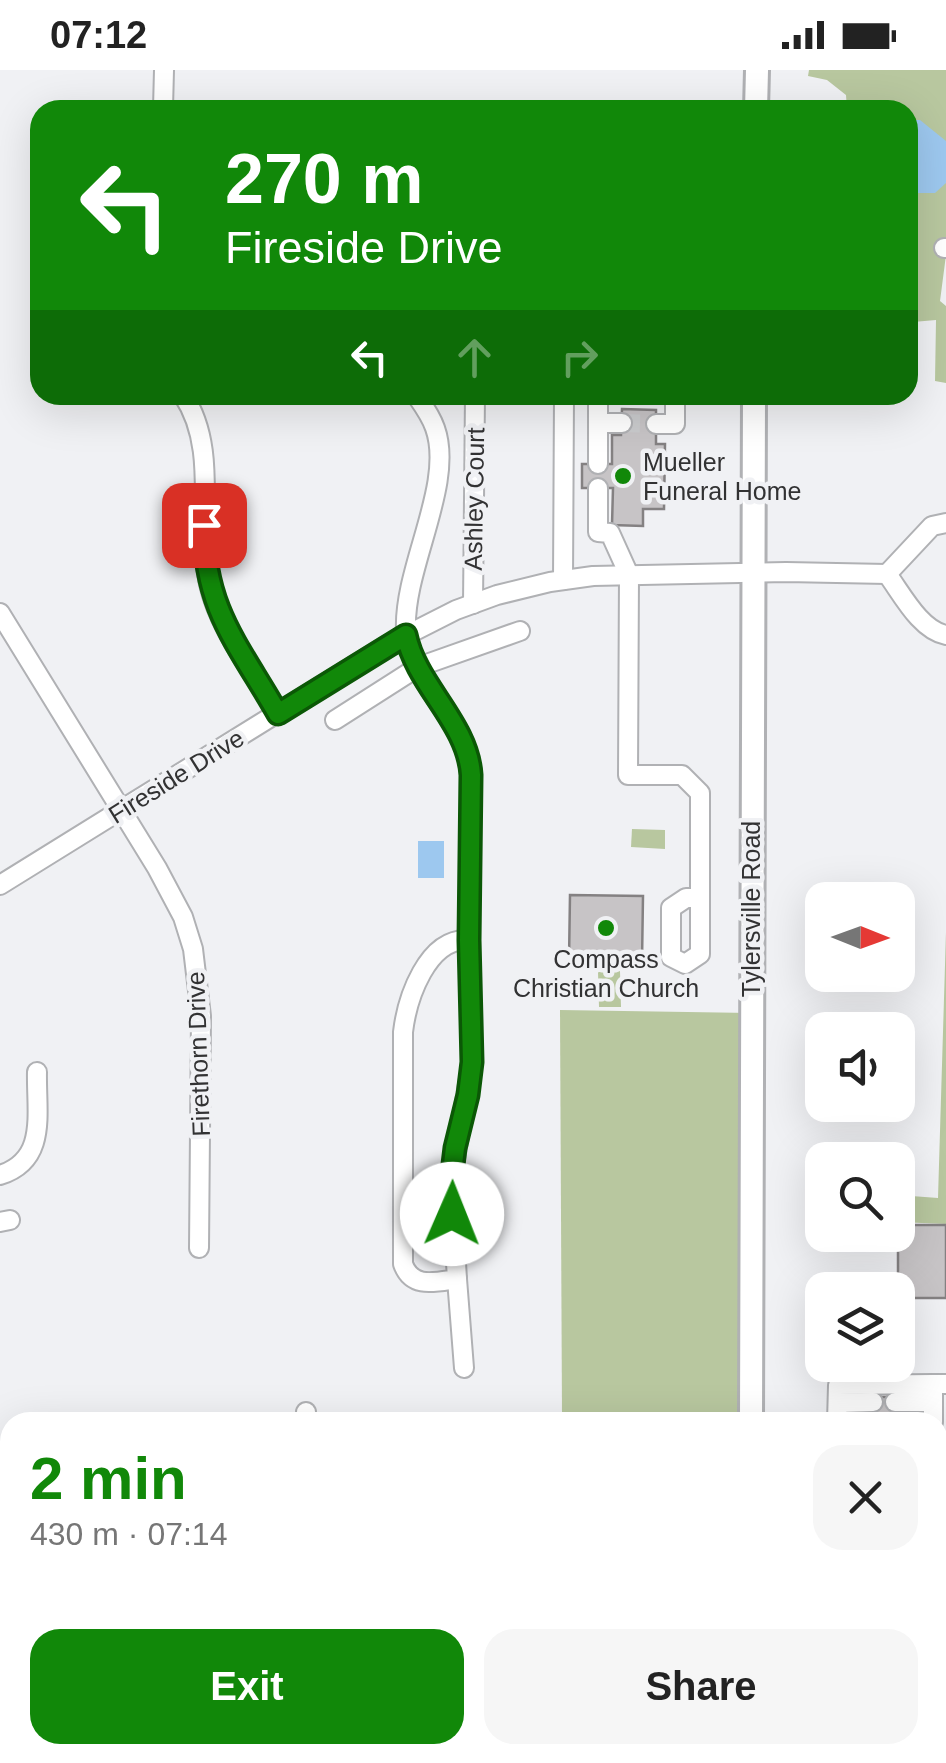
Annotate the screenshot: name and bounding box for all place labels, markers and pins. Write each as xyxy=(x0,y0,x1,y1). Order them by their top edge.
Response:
place label: Mueller Funeral Home xyxy=(643,448,801,505)
marker: Mueller Funeral Home xyxy=(612,465,634,487)
pin xyxy=(162,483,247,568)
marker: Compass Christian Church xyxy=(595,917,617,939)
place label: Compass Christian Church xyxy=(513,945,699,1002)

